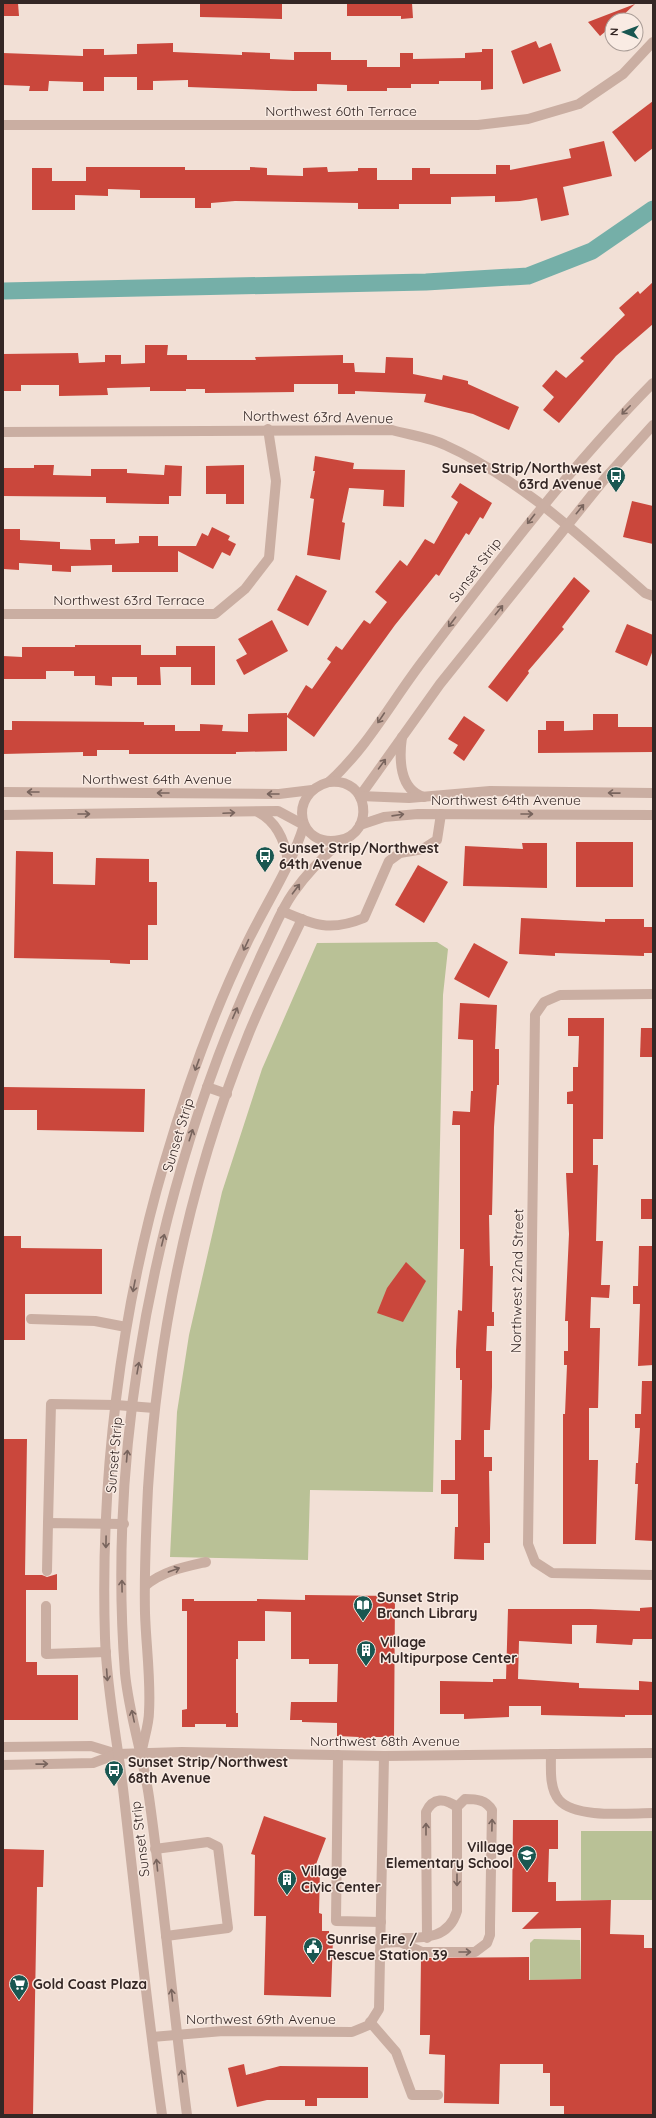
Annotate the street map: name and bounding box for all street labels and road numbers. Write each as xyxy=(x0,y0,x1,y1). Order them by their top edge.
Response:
street label: Northwest 60th Terrace xyxy=(265,102,417,120)
street label: Northwest 63rd Avenue xyxy=(243,407,393,427)
street label: Sunset Strip xyxy=(445,534,505,606)
street label: Northwest 63rd Terrace xyxy=(53,591,205,609)
street label: Northwest 64th Avenue xyxy=(82,770,232,788)
street label: Northwest 64th Avenue xyxy=(431,791,581,809)
street label: Sunset Strip xyxy=(158,1096,198,1174)
street label: Northwest 22nd Street xyxy=(507,1208,527,1353)
street label: Sunset Strip xyxy=(102,1416,126,1494)
street label: Northwest 68th Avenue xyxy=(310,1732,460,1750)
street label: Sunset Strip xyxy=(126,1800,154,1878)
street label: Northwest 69th Avenue xyxy=(186,2010,336,2028)

